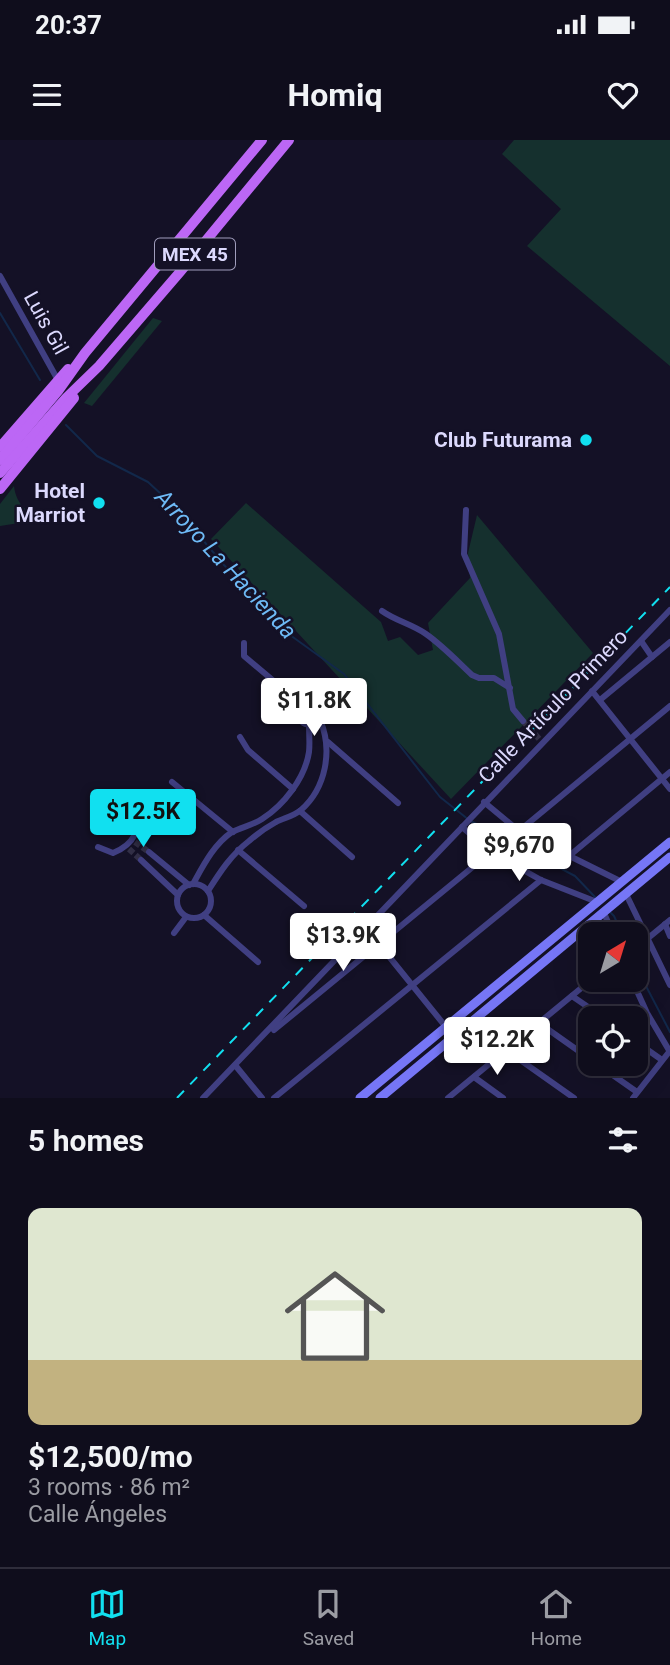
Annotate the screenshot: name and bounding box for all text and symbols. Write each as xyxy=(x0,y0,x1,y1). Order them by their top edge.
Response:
text: 20:37 xyxy=(35,10,102,40)
icon: menu xyxy=(28,76,66,114)
text: Homiq xyxy=(288,76,382,114)
icon: heart xyxy=(604,76,642,114)
road number: MEX 45 xyxy=(155,238,235,270)
street label: Luis Gil xyxy=(19,287,73,359)
place label: Club Futurama xyxy=(434,428,572,452)
marker: Club Futurama xyxy=(578,432,594,448)
place label: Hotel Marriot xyxy=(15,479,85,527)
water label: Arroyo La Hacienda xyxy=(149,483,302,645)
marker: Hotel Marriot xyxy=(91,495,107,511)
street label: Calle Artículo Primero xyxy=(474,624,632,788)
pin: $11.8K xyxy=(257,678,371,738)
text: $11.8K xyxy=(277,687,351,714)
pin: $12.5K xyxy=(86,790,200,849)
text: $12.5K xyxy=(106,798,180,825)
pin: $9,670 xyxy=(462,824,576,883)
text: $9,670 xyxy=(483,832,555,859)
pin: $13.9K xyxy=(286,914,400,973)
text: $13.9K xyxy=(306,922,380,949)
north arrow xyxy=(578,922,648,992)
map controls xyxy=(578,922,648,1076)
button: locate xyxy=(578,1006,648,1076)
pin: $12.2K xyxy=(440,1018,554,1077)
text: $12.2K xyxy=(460,1026,534,1053)
icon: filters xyxy=(604,1121,642,1159)
text: 5 homes xyxy=(28,1123,144,1158)
icon: home xyxy=(272,1253,398,1379)
text: $12,500/mo xyxy=(28,1439,193,1474)
text: 3 rooms · 86 m² xyxy=(28,1474,190,1501)
text: Calle Ángeles xyxy=(28,1501,167,1528)
tab: Map xyxy=(88,1585,126,1650)
tab: Saved xyxy=(303,1585,354,1650)
tab: Home xyxy=(531,1585,582,1650)

